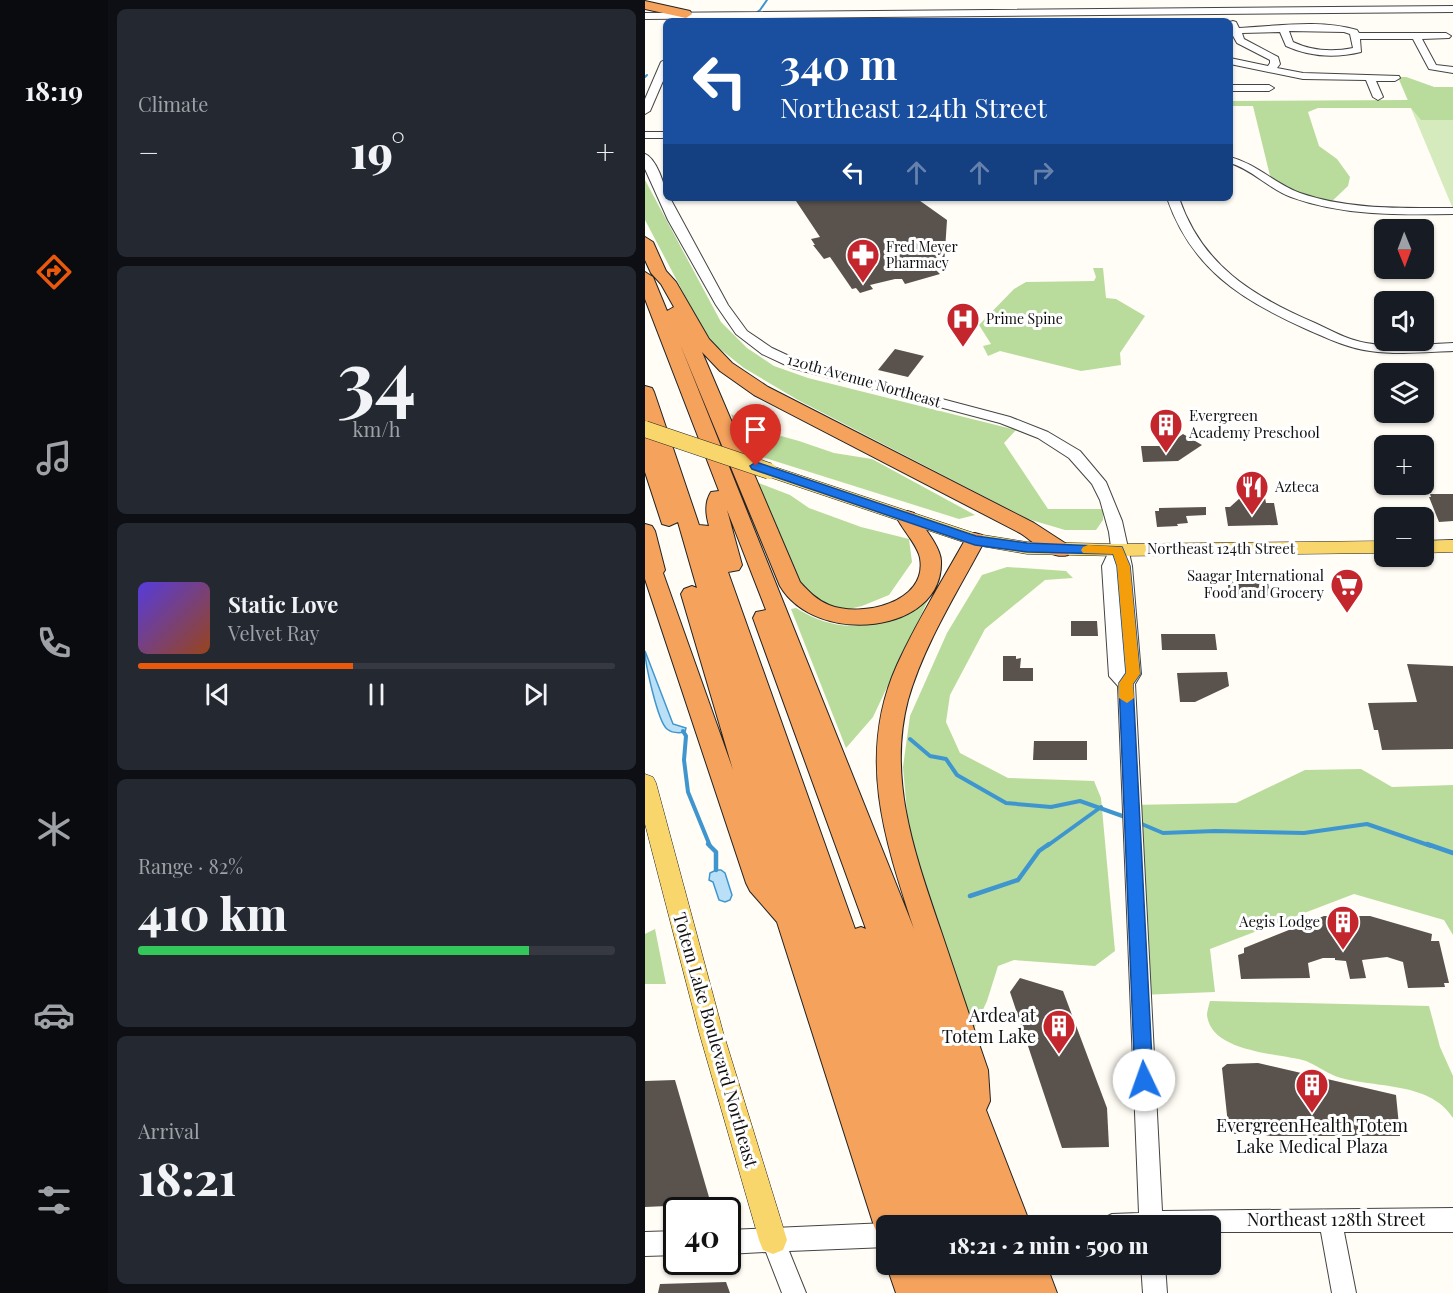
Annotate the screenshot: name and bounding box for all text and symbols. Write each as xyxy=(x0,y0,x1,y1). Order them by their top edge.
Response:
text: 340 m xyxy=(780,35,898,91)
icon: left xyxy=(681,42,759,120)
text: 18:19 xyxy=(25,72,83,108)
text: Northeast 124th Street xyxy=(780,89,1047,125)
text: Climate xyxy=(138,90,208,117)
text: 19° xyxy=(350,120,405,180)
text: − xyxy=(138,129,159,173)
text: + xyxy=(596,129,615,173)
icon: left xyxy=(837,156,870,189)
icon: ahead xyxy=(900,156,933,189)
icon: ahead xyxy=(963,156,996,189)
icon: right xyxy=(1026,156,1059,189)
north arrow xyxy=(1374,219,1434,279)
map controls xyxy=(1374,219,1434,567)
pharmacy icon: Fred Meyer Pharmacy xyxy=(845,237,881,284)
place label: Fred Meyer Pharmacy xyxy=(886,237,959,272)
icon: directions xyxy=(33,251,75,293)
button: sound xyxy=(1374,291,1434,351)
hospital icon: Prime Spine xyxy=(945,301,981,348)
place label: Prime Spine xyxy=(986,309,1063,328)
text: 34 xyxy=(337,324,416,428)
street label: 120th Avenue Northeast xyxy=(785,349,944,412)
button: layers xyxy=(1374,363,1434,423)
pin xyxy=(730,404,781,466)
place label: Evergreen Academy Preschool xyxy=(1188,405,1320,442)
building icon: Evergreen Academy Preschool xyxy=(1148,407,1184,454)
icon: arrive xyxy=(739,413,772,446)
text: km/h xyxy=(353,415,400,442)
button: + xyxy=(1374,435,1434,495)
icon: music xyxy=(33,437,75,479)
restaurant icon: Azteca xyxy=(1234,469,1270,516)
place label: Azteca xyxy=(1274,476,1320,496)
button: − xyxy=(1374,507,1434,567)
street label: Northeast 124th Street xyxy=(1147,538,1296,558)
place label: Saagar International Food and Grocery xyxy=(1187,565,1324,602)
supermarket icon: Saagar International Food and Grocery xyxy=(1329,567,1365,614)
text: Static Love xyxy=(228,589,338,619)
text: Velvet Ray xyxy=(228,619,320,646)
icon: phone xyxy=(33,622,75,664)
icon: previous xyxy=(201,678,234,711)
icon: pause xyxy=(360,678,393,711)
icon: next xyxy=(519,678,552,711)
icon: climate xyxy=(33,808,75,850)
text: Range · 82% xyxy=(138,852,243,879)
text: 410 km xyxy=(138,882,287,942)
building icon: Aegis Lodge xyxy=(1325,904,1361,951)
street label: Totem Lake Boulevard Northeast xyxy=(668,909,764,1171)
place label: Aegis Lodge xyxy=(1238,911,1320,931)
icon: car xyxy=(33,994,75,1036)
place label: Ardea at Totem Lake xyxy=(942,1003,1037,1048)
building icon: Ardea at Totem Lake xyxy=(1041,1008,1077,1055)
position arrow xyxy=(1112,1048,1176,1112)
building icon: EvergreenHealth Totem Lake Medical Plaza xyxy=(1294,1067,1330,1114)
place label: EvergreenHealth Totem Lake Medical Plaza xyxy=(1216,1113,1408,1158)
text: Arrival xyxy=(138,1117,200,1144)
text: 18:21 xyxy=(138,1147,236,1207)
icon: filters xyxy=(33,1179,75,1221)
speed limit sign: 40 xyxy=(663,1197,741,1275)
street label: Northeast 128th Street xyxy=(1247,1207,1426,1231)
text: 18:21 · 2 min · 590 m xyxy=(948,1230,1149,1260)

